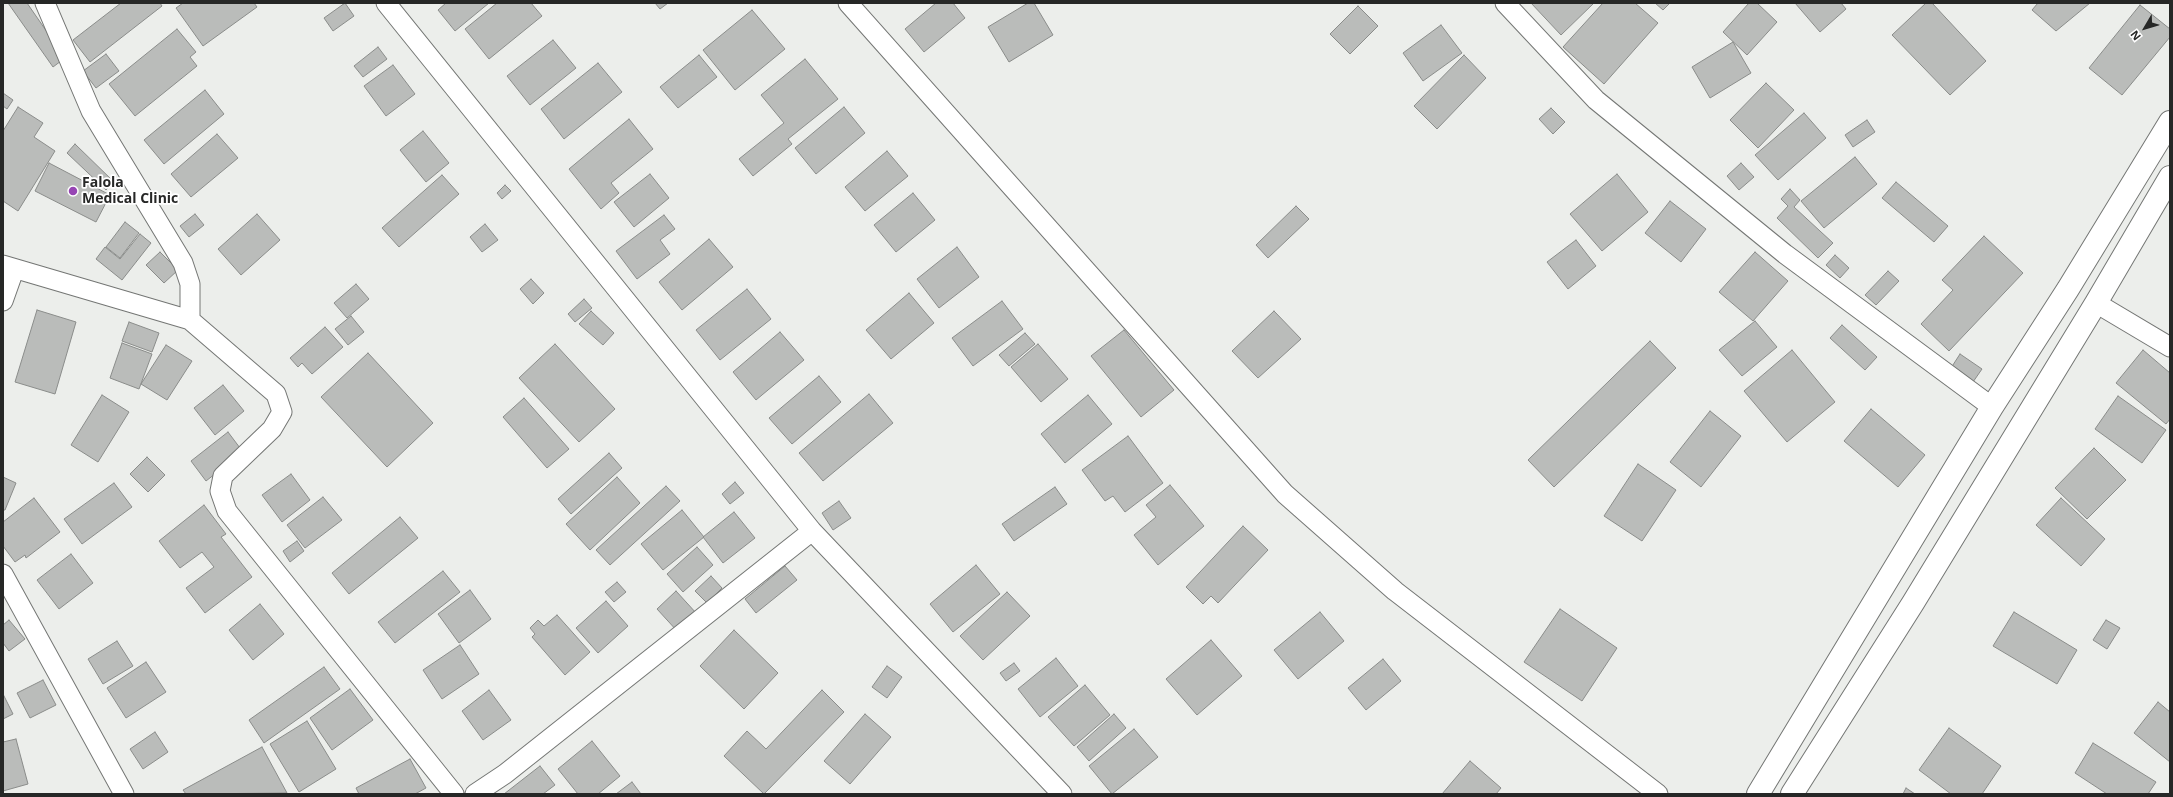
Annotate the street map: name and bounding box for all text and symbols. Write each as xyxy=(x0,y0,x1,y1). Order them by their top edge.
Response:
north arrow xyxy=(2125,8,2165,48)
text: N xyxy=(2126,28,2144,44)
place label: Falola Medical Clinic xyxy=(82,175,178,208)
marker: Falola Medical Clinic xyxy=(67,185,79,197)

